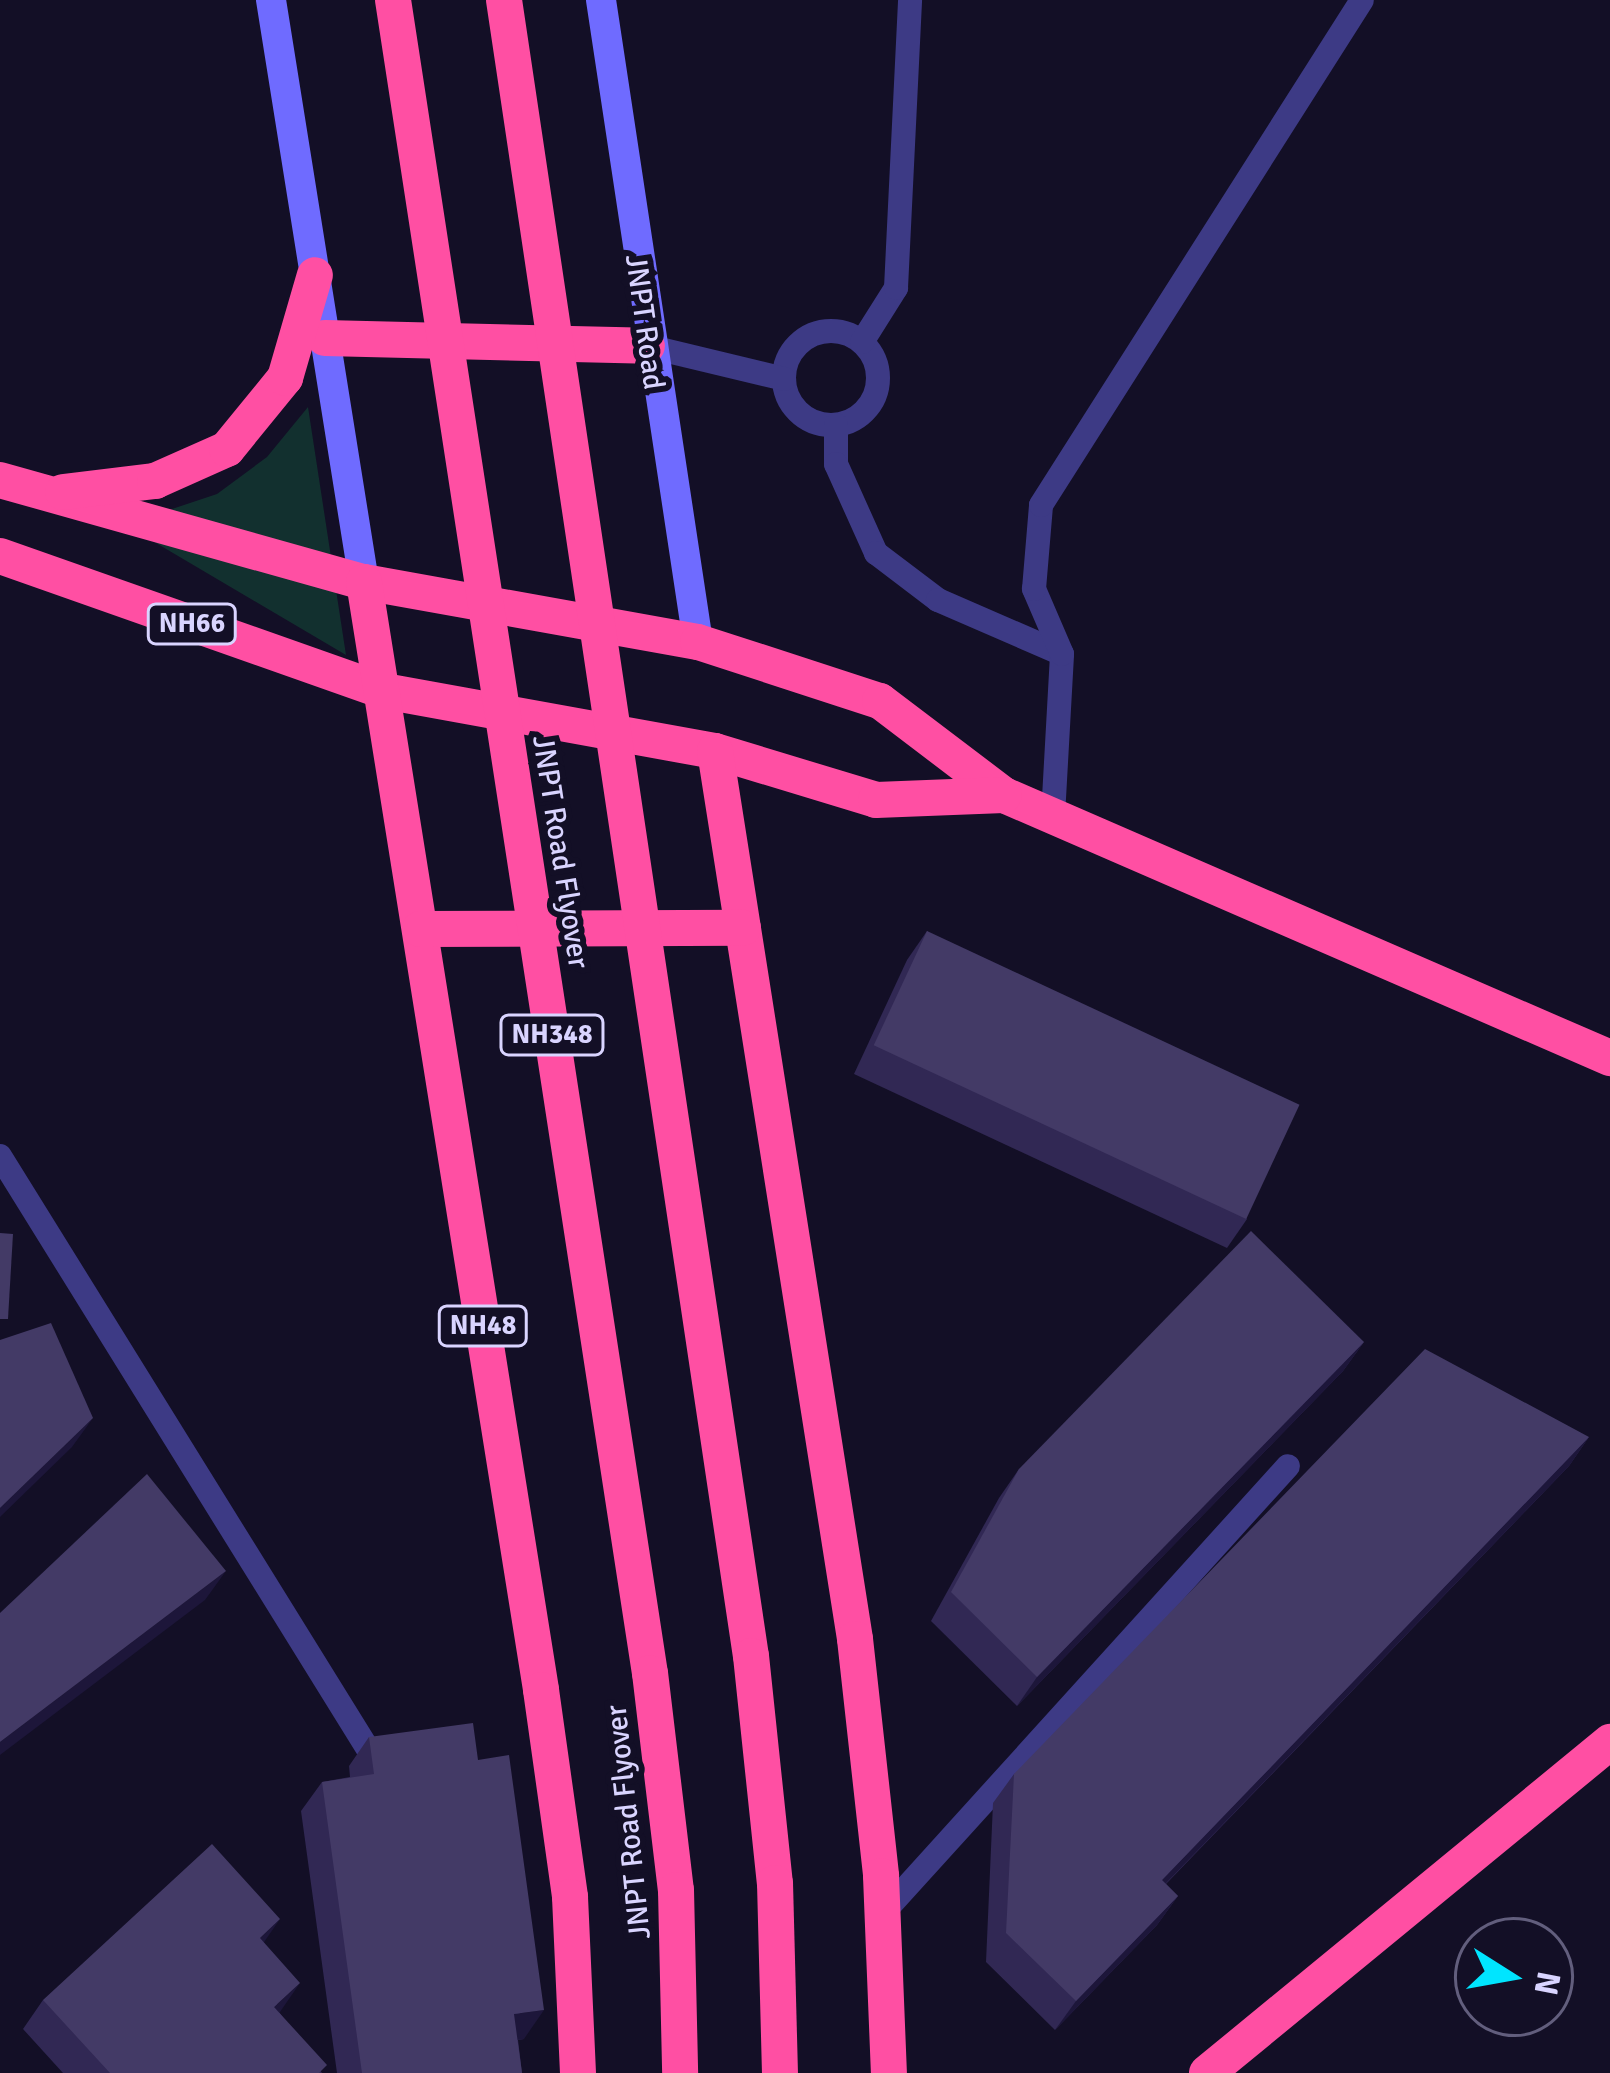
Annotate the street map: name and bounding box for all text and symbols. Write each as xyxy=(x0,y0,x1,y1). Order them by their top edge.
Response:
street label: JNPT Road xyxy=(617,252,671,392)
road number: NH66 xyxy=(144,603,240,645)
street label: JNPT Road Flyover xyxy=(524,733,596,971)
road number: NH348 xyxy=(498,1014,606,1056)
road number: NH48 xyxy=(435,1305,531,1347)
street label: JNPT Road Flyover xyxy=(599,1703,659,1941)
north arrow xyxy=(1454,1917,1574,2037)
text: N xyxy=(1525,1968,1569,1999)

